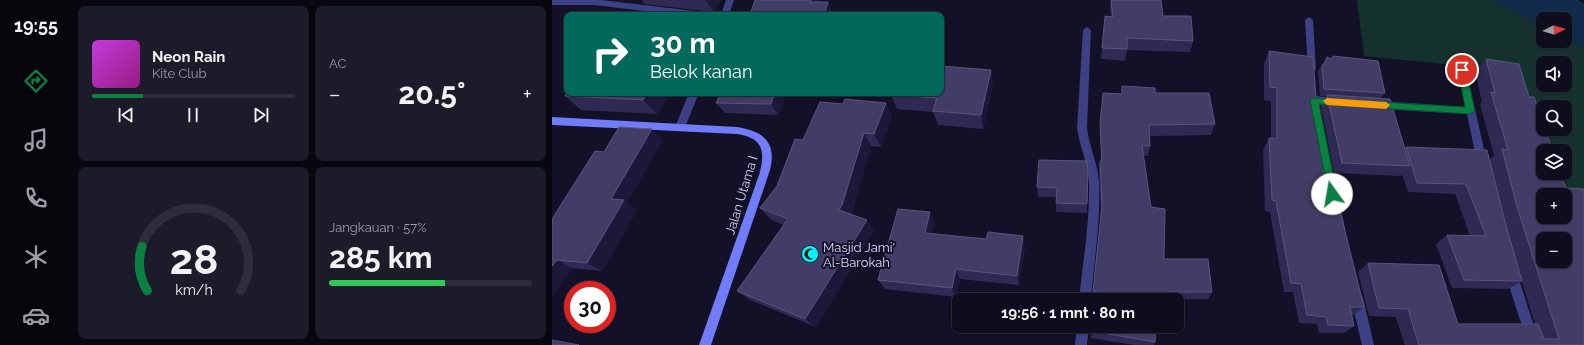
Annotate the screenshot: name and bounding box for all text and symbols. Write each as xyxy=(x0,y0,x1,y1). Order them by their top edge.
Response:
north arrow xyxy=(1536,12,1572,48)
map controls xyxy=(1536,12,1572,268)
text: 19:55 xyxy=(14,15,58,36)
text: 30 m xyxy=(650,27,716,60)
icon: right xyxy=(584,28,636,80)
text: Neon Rain xyxy=(152,48,225,66)
pin xyxy=(1445,53,1479,87)
text: AC xyxy=(329,56,346,71)
button: sound xyxy=(1536,56,1572,92)
icon: arrive xyxy=(1451,59,1473,81)
text: Belok kanan xyxy=(650,61,752,82)
text: Kite Club xyxy=(152,66,207,81)
icon: directions xyxy=(22,67,50,95)
text: 20.5° xyxy=(398,76,465,111)
text: − xyxy=(329,81,341,107)
text: + xyxy=(523,81,532,107)
button: search xyxy=(1536,100,1572,136)
icon: previous xyxy=(115,104,137,126)
icon: pause xyxy=(182,104,204,126)
icon: next xyxy=(250,104,272,126)
icon: music xyxy=(22,126,50,154)
button: layers xyxy=(1536,144,1572,180)
street label: Jalan Utama I xyxy=(722,154,761,236)
position arrow xyxy=(1311,173,1353,215)
icon: phone xyxy=(22,184,50,212)
button: + xyxy=(1536,188,1572,224)
text: Jangkauan · 57% xyxy=(329,220,427,235)
button: − xyxy=(1536,232,1572,268)
text: 28 xyxy=(169,235,218,284)
text: 285 km xyxy=(329,240,433,275)
place label: Masjid Jami' Al-Barokah xyxy=(823,240,895,270)
icon: climate xyxy=(22,243,50,271)
mosque icon: Masjid Jami' Al-Barokah xyxy=(800,244,820,264)
text: km/h xyxy=(175,281,212,297)
speed limit sign: 30 xyxy=(564,281,616,333)
icon: car xyxy=(22,302,50,330)
text: 19:56 · 1 mnt · 80 m xyxy=(1001,304,1135,322)

